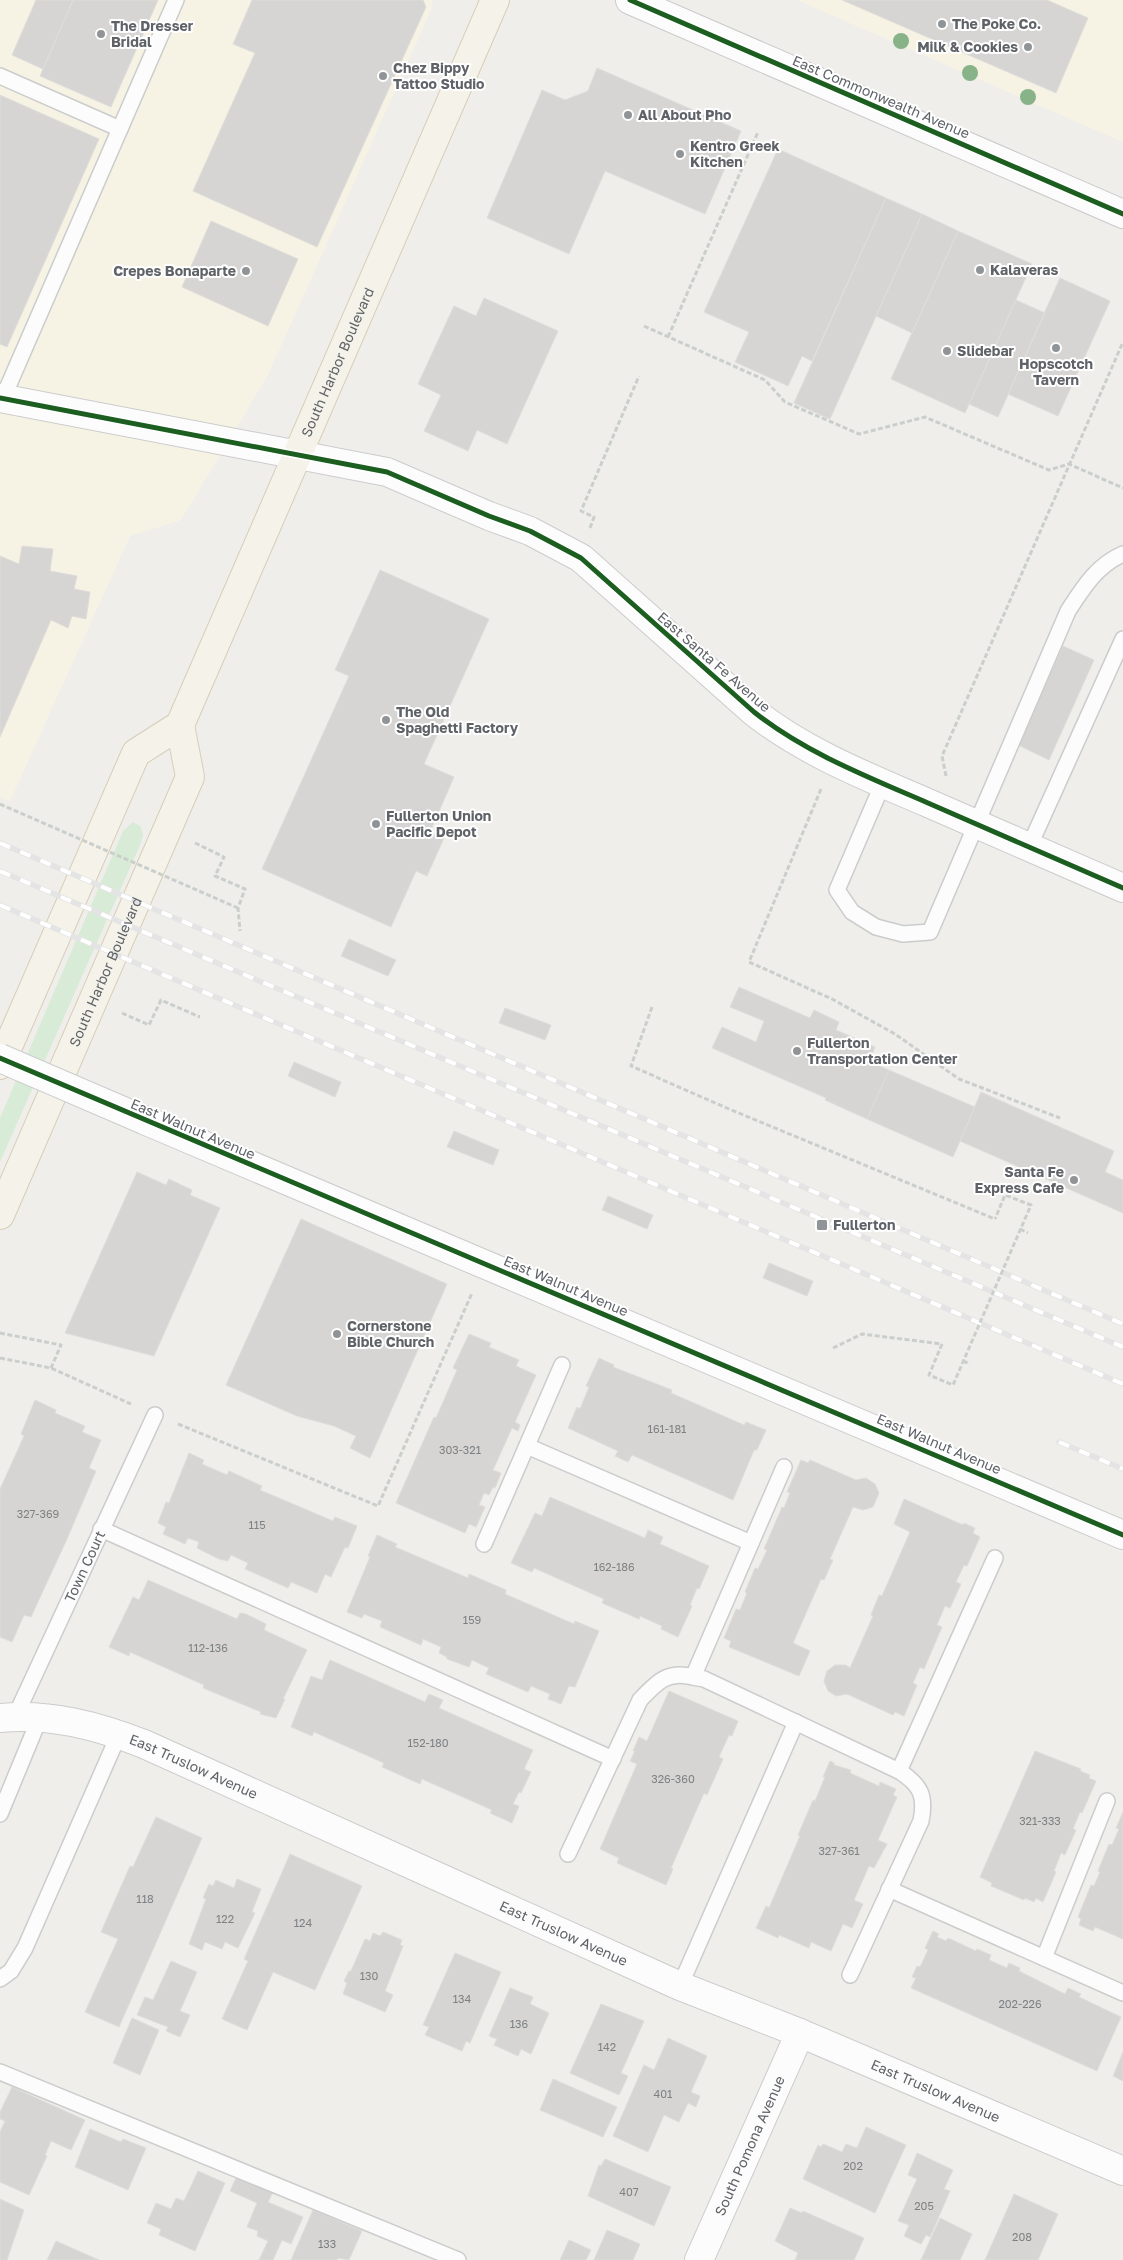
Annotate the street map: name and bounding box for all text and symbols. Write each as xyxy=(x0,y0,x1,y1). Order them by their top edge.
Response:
place label: The Poke Co. xyxy=(952,15,1041,32)
place label: The Dresser Bridal xyxy=(111,17,194,50)
marker: The Poke Co. xyxy=(936,18,948,30)
marker: The Dresser Bridal xyxy=(95,28,107,40)
place label: Milk & Cookies xyxy=(917,38,1018,55)
marker: Milk & Cookies xyxy=(1022,41,1034,53)
street label: East Commonwealth Avenue xyxy=(790,51,972,142)
place label: Chez Bippy Tattoo Studio xyxy=(393,59,484,92)
marker: Chez Bippy Tattoo Studio xyxy=(377,70,389,82)
place label: All About Pho xyxy=(638,106,731,123)
marker: All About Pho xyxy=(622,109,634,121)
place label: Kentro Greek Kitchen xyxy=(690,137,780,170)
marker: Kentro Greek Kitchen xyxy=(674,148,686,160)
place label: Kalaveras xyxy=(990,261,1058,278)
place label: Crepes Bonaparte xyxy=(113,262,236,279)
marker: Kalaveras xyxy=(974,264,986,276)
marker: Crepes Bonaparte xyxy=(240,265,252,277)
street label: South Harbor Boulevard xyxy=(297,285,377,439)
place label: Slidebar xyxy=(957,342,1015,359)
marker: Hopscotch Tavern xyxy=(1050,342,1062,354)
marker: Slidebar xyxy=(941,345,953,357)
place label: Hopscotch Tavern xyxy=(1019,355,1093,388)
street label: East Santa Fe Avenue xyxy=(654,608,774,715)
place label: The Old Spaghetti Factory xyxy=(396,703,519,736)
marker: The Old Spaghetti Factory xyxy=(380,714,392,726)
place label: Fullerton Union Pacific Depot xyxy=(386,807,491,840)
marker: Fullerton Union Pacific Depot xyxy=(370,818,382,830)
street label: South Harbor Boulevard xyxy=(65,894,145,1049)
place label: Fullerton Transportation Center xyxy=(807,1034,958,1067)
marker: Fullerton Transportation Center xyxy=(791,1045,803,1057)
street label: East Walnut Avenue xyxy=(128,1095,258,1162)
place label: Santa Fe Express Cafe xyxy=(974,1163,1064,1196)
marker: Santa Fe Express Cafe xyxy=(1068,1174,1080,1186)
place label: Fullerton xyxy=(833,1216,895,1233)
marker: Fullerton xyxy=(815,1218,829,1232)
street label: East Walnut Avenue xyxy=(501,1252,631,1319)
place label: Cornerstone Bible Church xyxy=(347,1317,434,1350)
marker: Cornerstone Bible Church xyxy=(331,1328,343,1340)
street label: East Walnut Avenue xyxy=(874,1410,1004,1477)
house number: 161-181 xyxy=(648,1422,686,1435)
house number: 303-321 xyxy=(439,1443,481,1456)
house number: 327-369 xyxy=(17,1507,59,1520)
house number: 115 xyxy=(248,1518,266,1531)
street label: Town Court xyxy=(60,1528,108,1605)
house number: 162-186 xyxy=(593,1560,635,1573)
house number: 159 xyxy=(463,1613,481,1626)
house number: 112-136 xyxy=(188,1641,228,1654)
street label: East Truslow Avenue xyxy=(127,1730,260,1802)
house number: 152-180 xyxy=(407,1736,449,1749)
house number: 326-360 xyxy=(651,1772,695,1785)
house number: 321-333 xyxy=(1019,1814,1061,1827)
house number: 327-361 xyxy=(818,1844,860,1857)
house number: 118 xyxy=(136,1892,154,1905)
street label: East Truslow Avenue xyxy=(497,1897,630,1969)
house number: 122 xyxy=(216,1912,234,1925)
house number: 124 xyxy=(294,1916,312,1929)
house number: 130 xyxy=(360,1969,378,1982)
house number: 134 xyxy=(453,1992,472,2005)
house number: 202-226 xyxy=(998,1997,1042,2010)
house number: 136 xyxy=(510,2017,529,2030)
house number: 142 xyxy=(598,2040,616,2053)
street label: East Truslow Avenue xyxy=(869,2055,1003,2125)
street label: South Pomona Avenue xyxy=(711,2073,788,2218)
house number: 401 xyxy=(654,2087,672,2100)
house number: 202 xyxy=(843,2159,863,2172)
house number: 407 xyxy=(619,2185,639,2198)
house number: 205 xyxy=(914,2199,934,2212)
house number: 208 xyxy=(1012,2230,1032,2243)
house number: 133 xyxy=(318,2237,336,2250)

